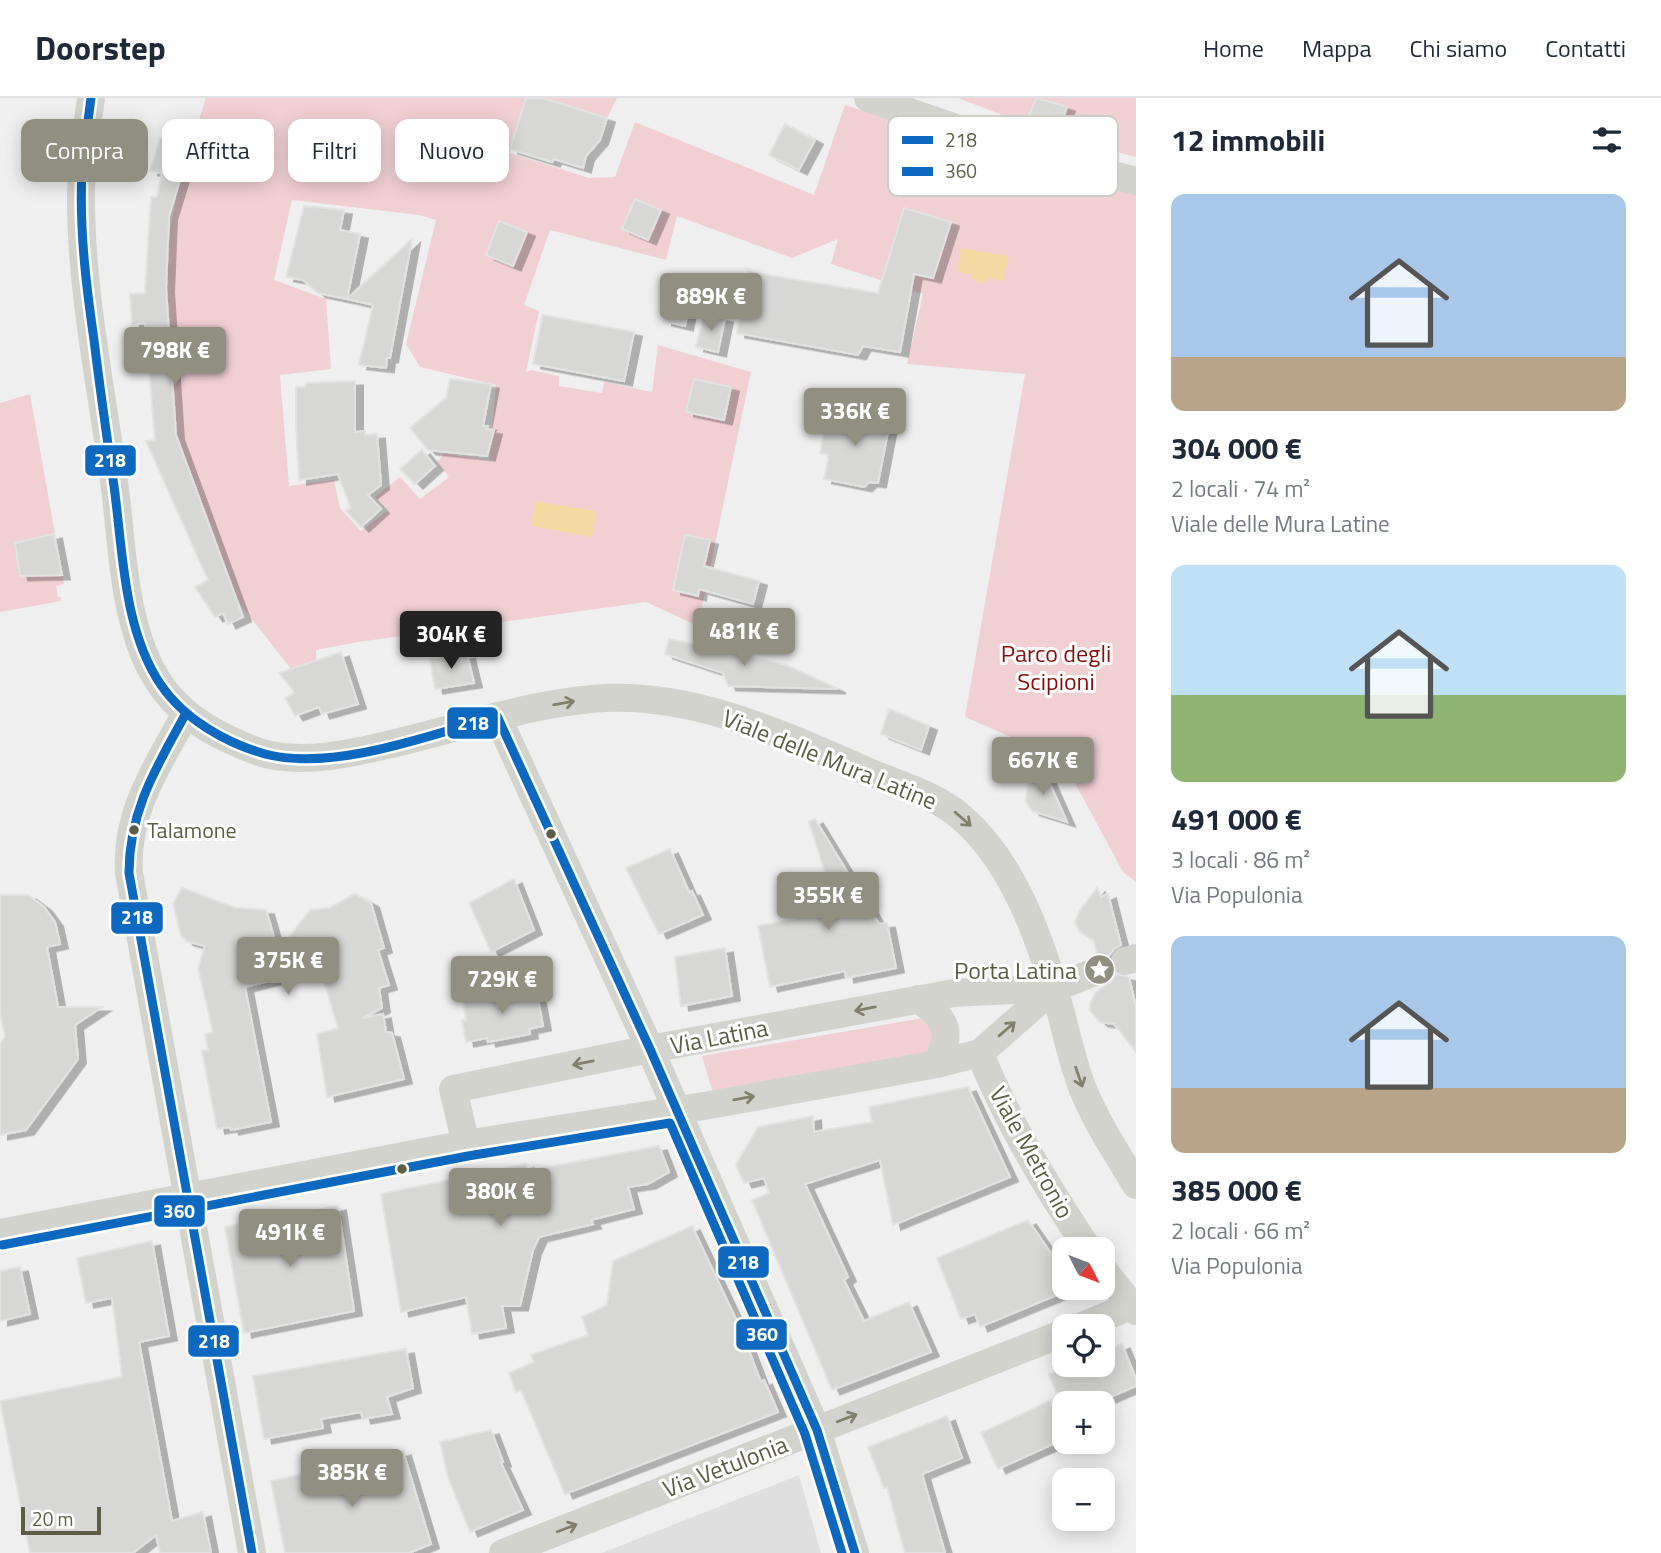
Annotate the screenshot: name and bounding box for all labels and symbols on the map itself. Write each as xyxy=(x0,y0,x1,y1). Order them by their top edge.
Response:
legend xyxy=(888,116,1118,196)
text: 218 xyxy=(945,125,977,154)
text: 360 xyxy=(945,156,977,185)
pin: 889K € xyxy=(654,274,768,333)
pin: 798K € xyxy=(118,328,232,387)
pin: 336K € xyxy=(798,388,912,448)
line badge: 218 xyxy=(84,444,137,477)
text: 218 xyxy=(94,445,126,474)
pin: 481K € xyxy=(687,608,801,668)
pin: 304K € xyxy=(394,612,508,671)
park label: Parco degli Scipioni xyxy=(1001,635,1111,699)
one-way arrow xyxy=(552,696,575,709)
street label: Viale delle Mura Latine xyxy=(717,700,943,818)
line badge: 218 xyxy=(446,706,499,740)
text: 218 xyxy=(457,708,489,737)
pin: 667K € xyxy=(986,738,1100,797)
one-way arrow xyxy=(954,811,972,827)
place label: Talamone xyxy=(147,813,237,847)
marker: Talamone xyxy=(127,823,141,837)
unlabelled marker xyxy=(544,827,558,841)
pin: 355K € xyxy=(771,872,885,932)
line badge: 218 xyxy=(110,901,164,935)
text: 218 xyxy=(121,902,153,931)
pin: 375K € xyxy=(231,937,345,997)
place label: Porta Latina xyxy=(954,952,1077,988)
place icon: Porta Latina xyxy=(1083,953,1117,987)
pin: 729K € xyxy=(445,956,559,1016)
one-way arrow xyxy=(854,1003,877,1016)
street label: Via Latina xyxy=(667,1009,771,1063)
one-way arrow xyxy=(998,1021,1016,1037)
one-way arrow xyxy=(572,1056,595,1070)
one-way arrow xyxy=(1073,1066,1086,1088)
street label: Viale Metronio xyxy=(981,1079,1083,1225)
one-way arrow xyxy=(732,1091,755,1105)
unlabelled marker xyxy=(395,1162,409,1176)
pin: 380K € xyxy=(443,1168,557,1228)
line badge: 360 xyxy=(153,1194,206,1228)
text: 360 xyxy=(163,1196,195,1225)
pin: 491K € xyxy=(233,1210,347,1269)
north arrow xyxy=(1052,1237,1115,1300)
line badge: 218 xyxy=(717,1245,770,1279)
text: 218 xyxy=(727,1247,759,1276)
line badge: 360 xyxy=(735,1318,788,1351)
text: 360 xyxy=(746,1319,778,1348)
line badge: 218 xyxy=(187,1324,240,1358)
text: 218 xyxy=(198,1326,230,1355)
one-way arrow xyxy=(836,1411,857,1424)
street label: Via Vetulonia xyxy=(657,1426,793,1506)
pin: 385K € xyxy=(295,1450,409,1509)
scale bar xyxy=(21,1504,102,1536)
one-way arrow xyxy=(555,1521,577,1534)

